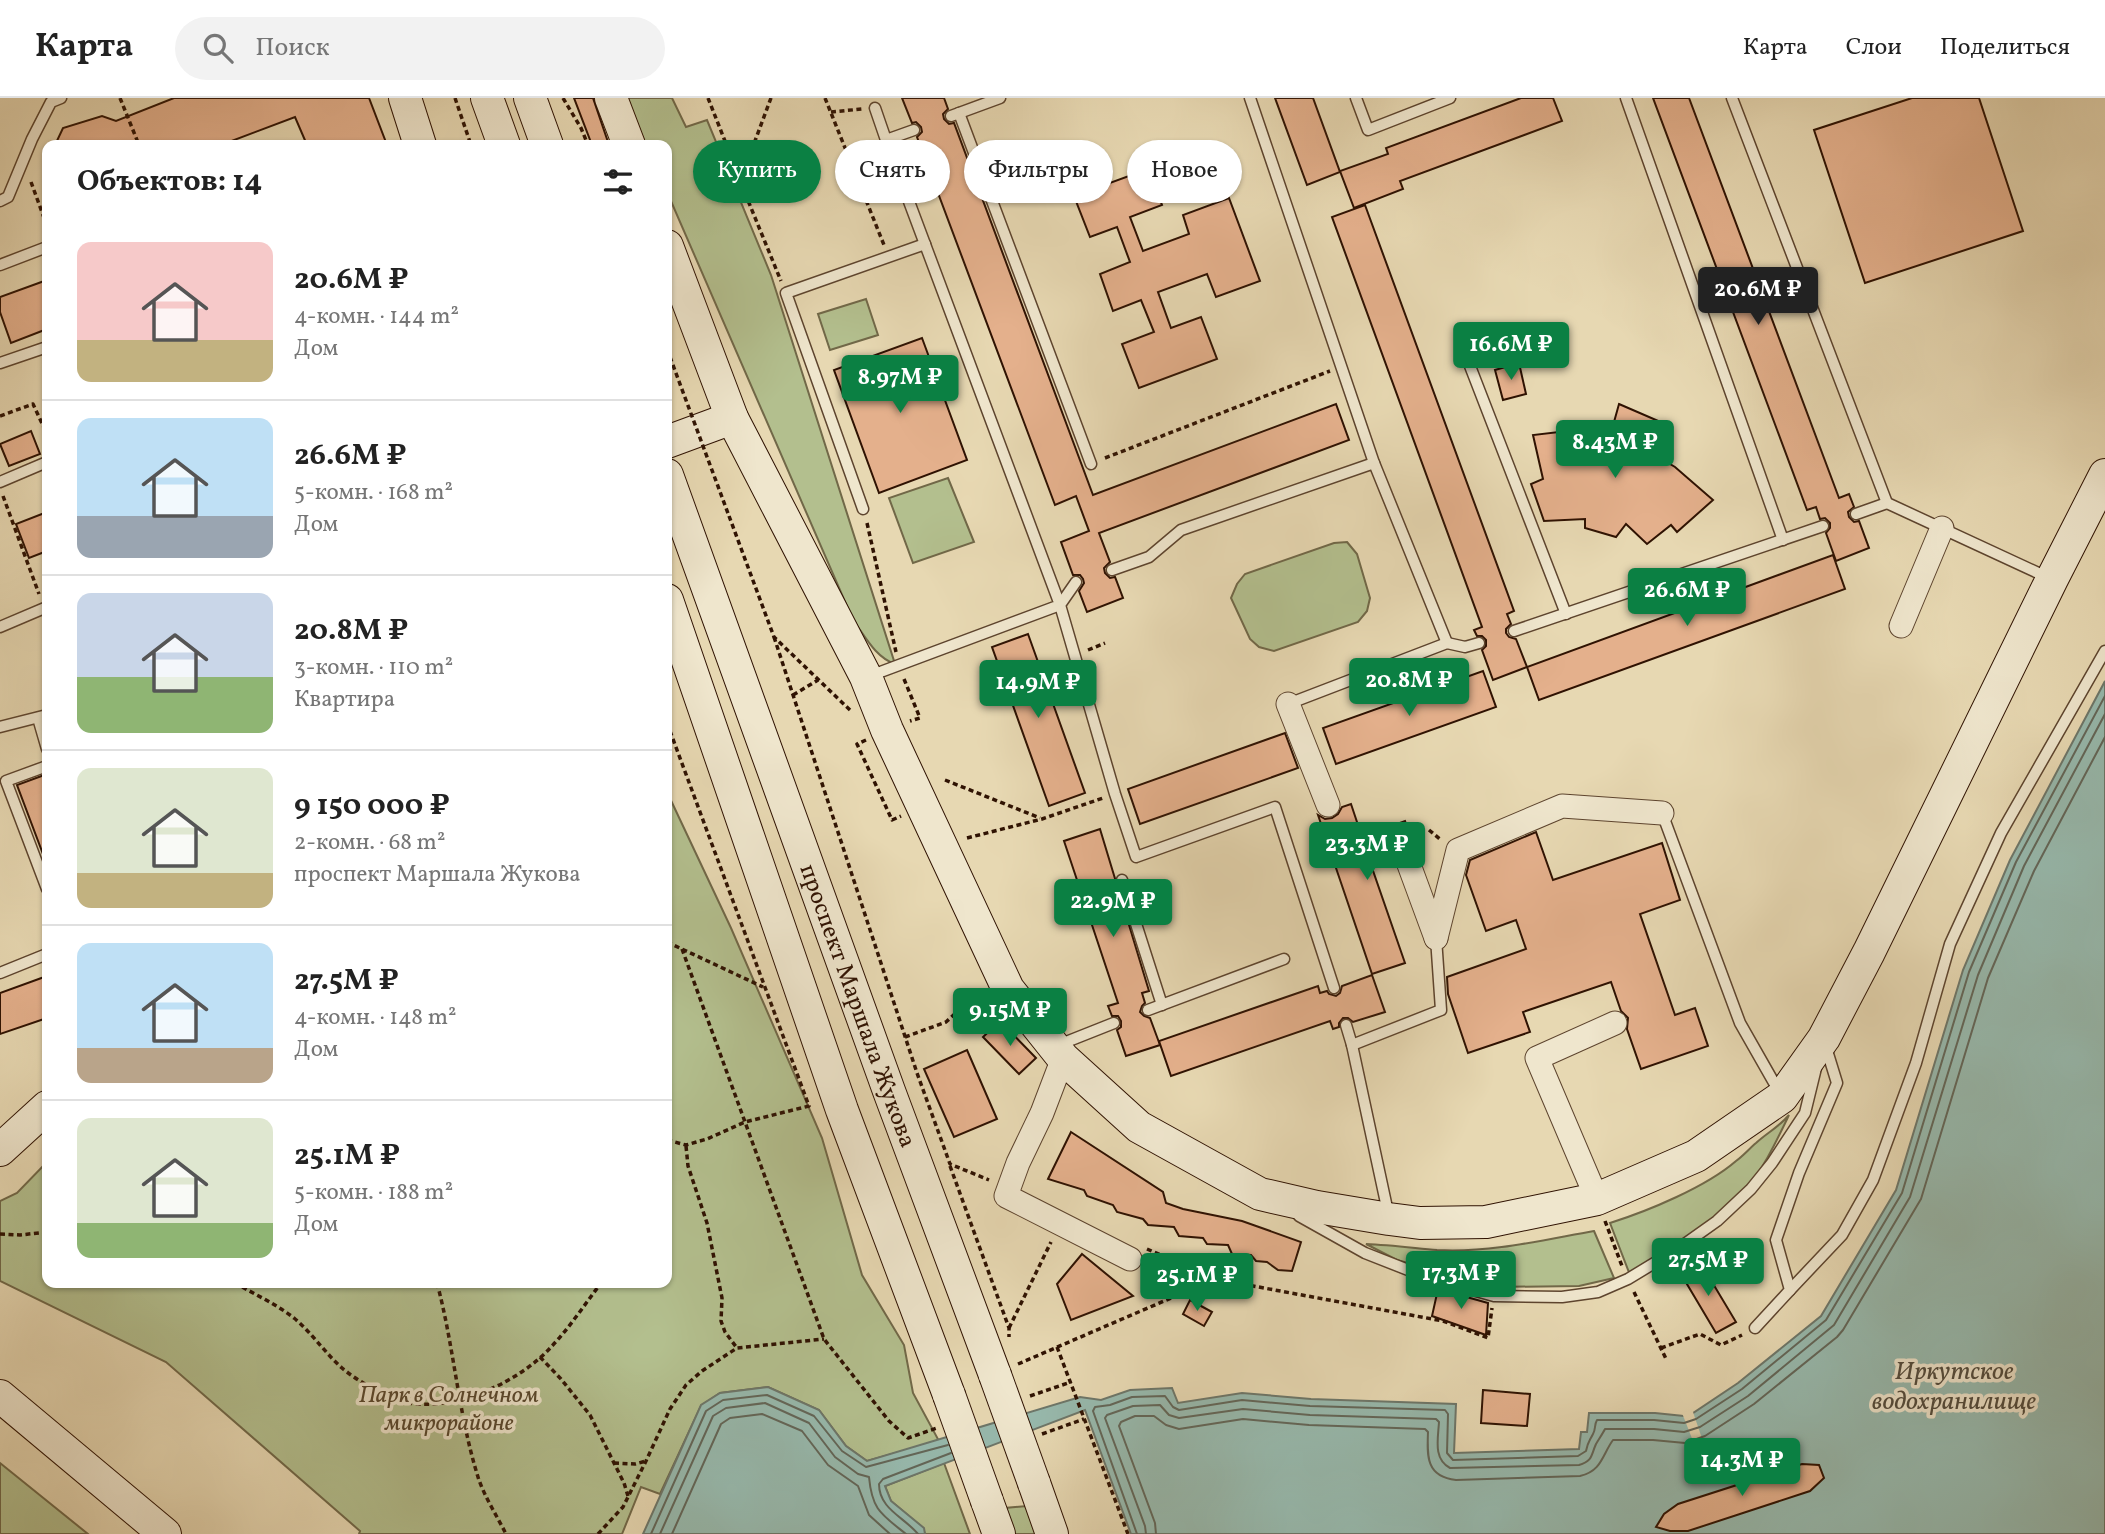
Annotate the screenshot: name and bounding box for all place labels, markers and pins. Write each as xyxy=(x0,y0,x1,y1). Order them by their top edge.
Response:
pin: 20.6M ₽ xyxy=(1693,268,1823,327)
pin: 16.6M ₽ xyxy=(1446,322,1576,382)
pin: 8.97M ₽ xyxy=(835,356,965,415)
pin: 8.43M ₽ xyxy=(1550,420,1680,480)
pin: 26.6M ₽ xyxy=(1622,568,1752,628)
pin: 20.8M ₽ xyxy=(1344,658,1474,718)
pin: 14.9M ₽ xyxy=(973,660,1103,720)
pin: 23.3M ₽ xyxy=(1302,822,1432,882)
pin: 22.9M ₽ xyxy=(1048,880,1178,939)
pin: 9.15M ₽ xyxy=(945,988,1075,1048)
pin: 27.5M ₽ xyxy=(1643,1238,1773,1298)
pin: 17.3M ₽ xyxy=(1396,1252,1526,1311)
pin: 25.1M ₽ xyxy=(1132,1254,1262,1313)
pin: 14.3M ₽ xyxy=(1677,1438,1807,1498)

